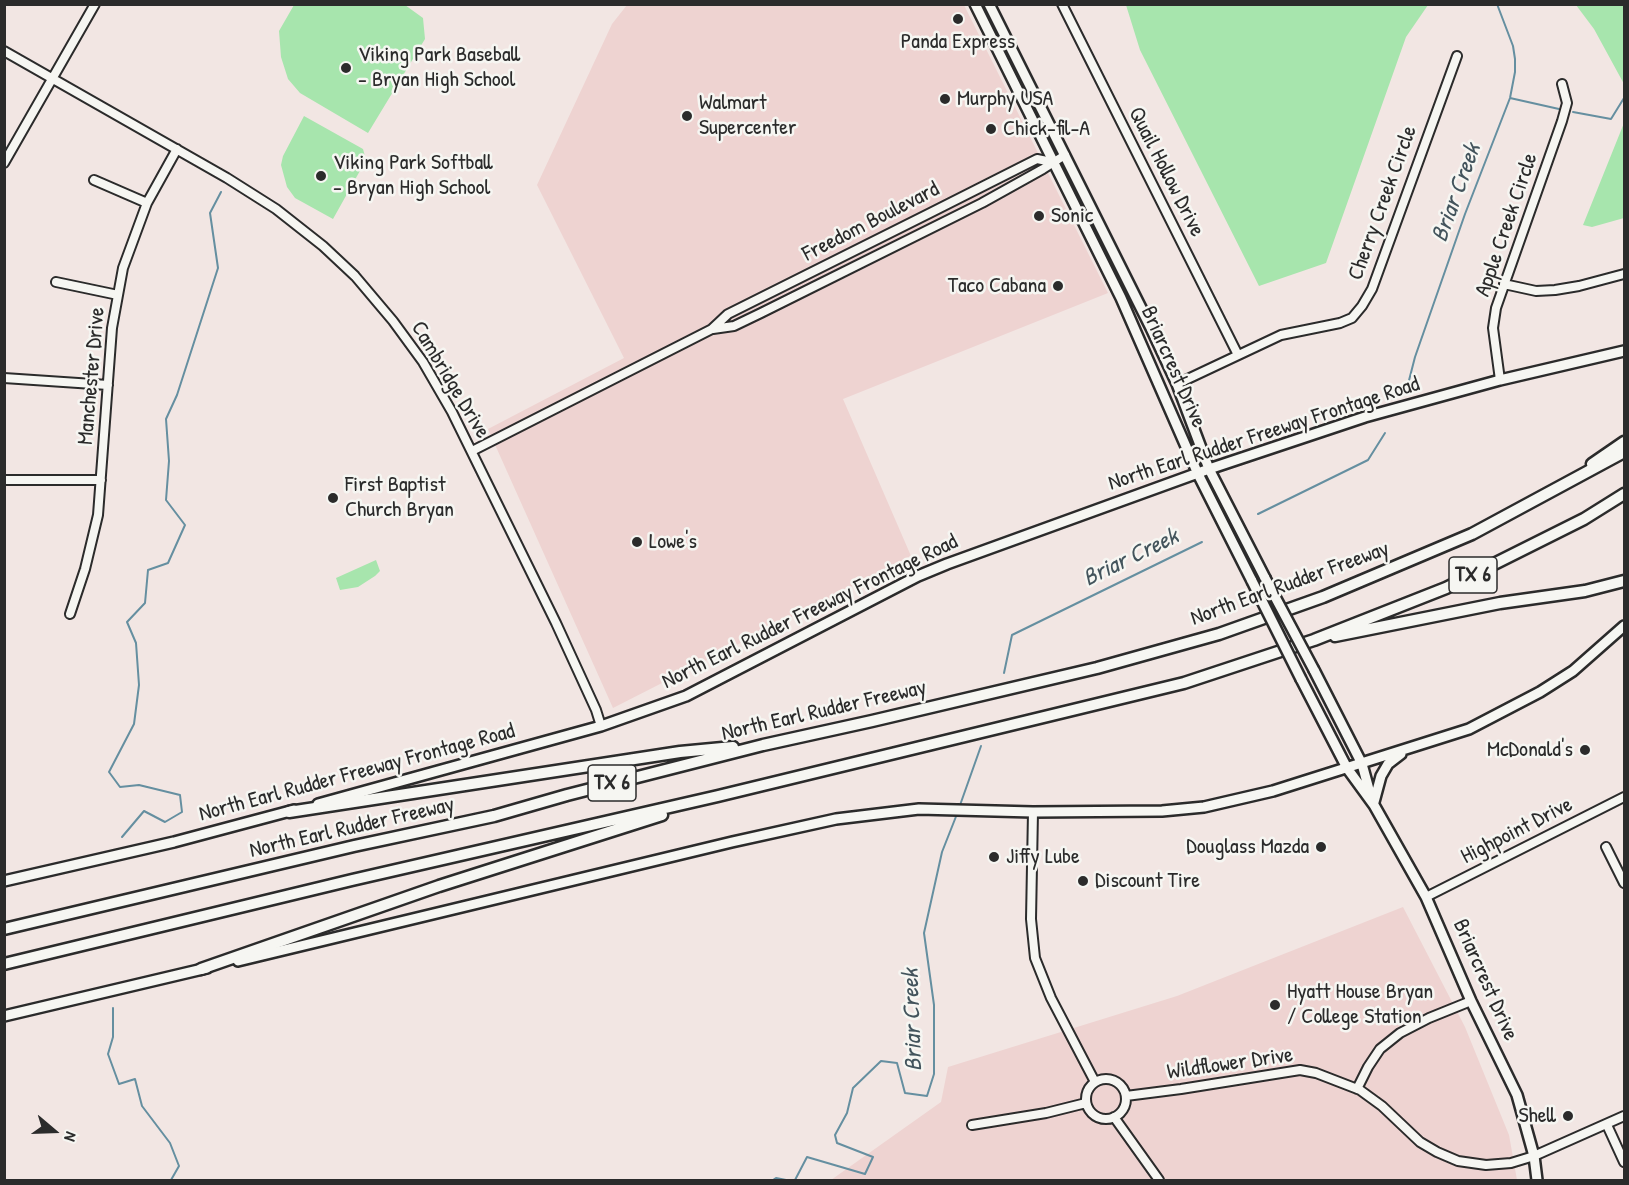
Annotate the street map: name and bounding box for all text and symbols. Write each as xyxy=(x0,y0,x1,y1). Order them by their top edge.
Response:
marker: Panda Express xyxy=(951,12,965,26)
place label: Panda Express xyxy=(901,29,1015,55)
place label: Viking Park Baseball - Bryan High School xyxy=(358,42,520,94)
marker: Viking Park Baseball - Bryan High School xyxy=(339,61,353,75)
place label: Murphy USA xyxy=(957,86,1053,112)
place label: Walmart Supercenter xyxy=(699,90,797,142)
marker: Murphy USA xyxy=(938,92,952,106)
street label: Quail Hollow Drive xyxy=(1122,103,1210,241)
marker: Walmart Supercenter xyxy=(680,109,694,123)
place label: Chick-fil-A xyxy=(1003,116,1090,142)
marker: Chick-fil-A xyxy=(984,122,998,136)
street label: Cherry Creek Circle xyxy=(1343,122,1423,284)
water label: Briar Creek xyxy=(1426,140,1488,246)
place label: Viking Park Softball - Bryan High School xyxy=(333,150,493,202)
street label: Apple Creek Circle xyxy=(1470,150,1544,300)
marker: Viking Park Softball - Bryan High School xyxy=(314,169,328,183)
street label: Freedom Boulevard xyxy=(798,176,944,268)
place label: Sonic xyxy=(1051,203,1093,229)
marker: Sonic xyxy=(1032,209,1046,223)
place label: Taco Cabana xyxy=(948,273,1046,299)
marker: Taco Cabana xyxy=(1051,279,1065,293)
street label: Briarcrest Drive xyxy=(1135,302,1211,432)
street label: Manchester Drive xyxy=(73,306,111,446)
street label: Cambridge Drive xyxy=(405,317,495,443)
street label: North Earl Rudder Freeway Frontage Road xyxy=(1105,371,1423,497)
place label: First Baptist Church Bryan xyxy=(345,472,454,524)
marker: First Baptist Church Bryan xyxy=(326,491,340,505)
water label: Briar Creek xyxy=(1079,523,1183,593)
place label: Lowe's xyxy=(649,529,697,555)
street label: North Earl Rudder Freeway Frontage Road xyxy=(658,529,962,695)
marker: Lowe's xyxy=(630,535,644,549)
street label: North Earl Rudder Freeway xyxy=(1187,536,1393,632)
road number: TX 6 xyxy=(1449,557,1497,593)
street label: North Earl Rudder Freeway xyxy=(719,675,929,747)
street label: North Earl Rudder Freeway Frontage Road xyxy=(196,718,518,828)
place label: McDonald's xyxy=(1487,737,1573,763)
marker: McDonald's xyxy=(1578,743,1592,757)
road number: TX 6 xyxy=(588,765,636,801)
street label: North Earl Rudder Freeway xyxy=(247,792,457,864)
street label: Highpoint Drive xyxy=(1457,792,1577,870)
place label: Douglass Mazda xyxy=(1186,834,1309,860)
marker: Douglass Mazda xyxy=(1314,840,1328,854)
place label: Jiffy Lube xyxy=(1006,844,1080,870)
marker: Jiffy Lube xyxy=(987,850,1001,864)
place label: Discount Tire xyxy=(1095,868,1200,894)
marker: Discount Tire xyxy=(1076,874,1090,888)
street label: Briarcrest Drive xyxy=(1447,915,1523,1045)
water label: Briar Creek xyxy=(897,968,929,1072)
place label: Hyatt House Bryan / College Station xyxy=(1287,979,1433,1030)
marker: Hyatt House Bryan / College Station xyxy=(1268,998,1282,1012)
street label: Wildflower Drive xyxy=(1165,1042,1295,1086)
north arrow xyxy=(24,1101,84,1161)
place label: Shell xyxy=(1518,1103,1556,1129)
marker: Shell xyxy=(1561,1109,1575,1123)
text: N xyxy=(59,1129,83,1144)

